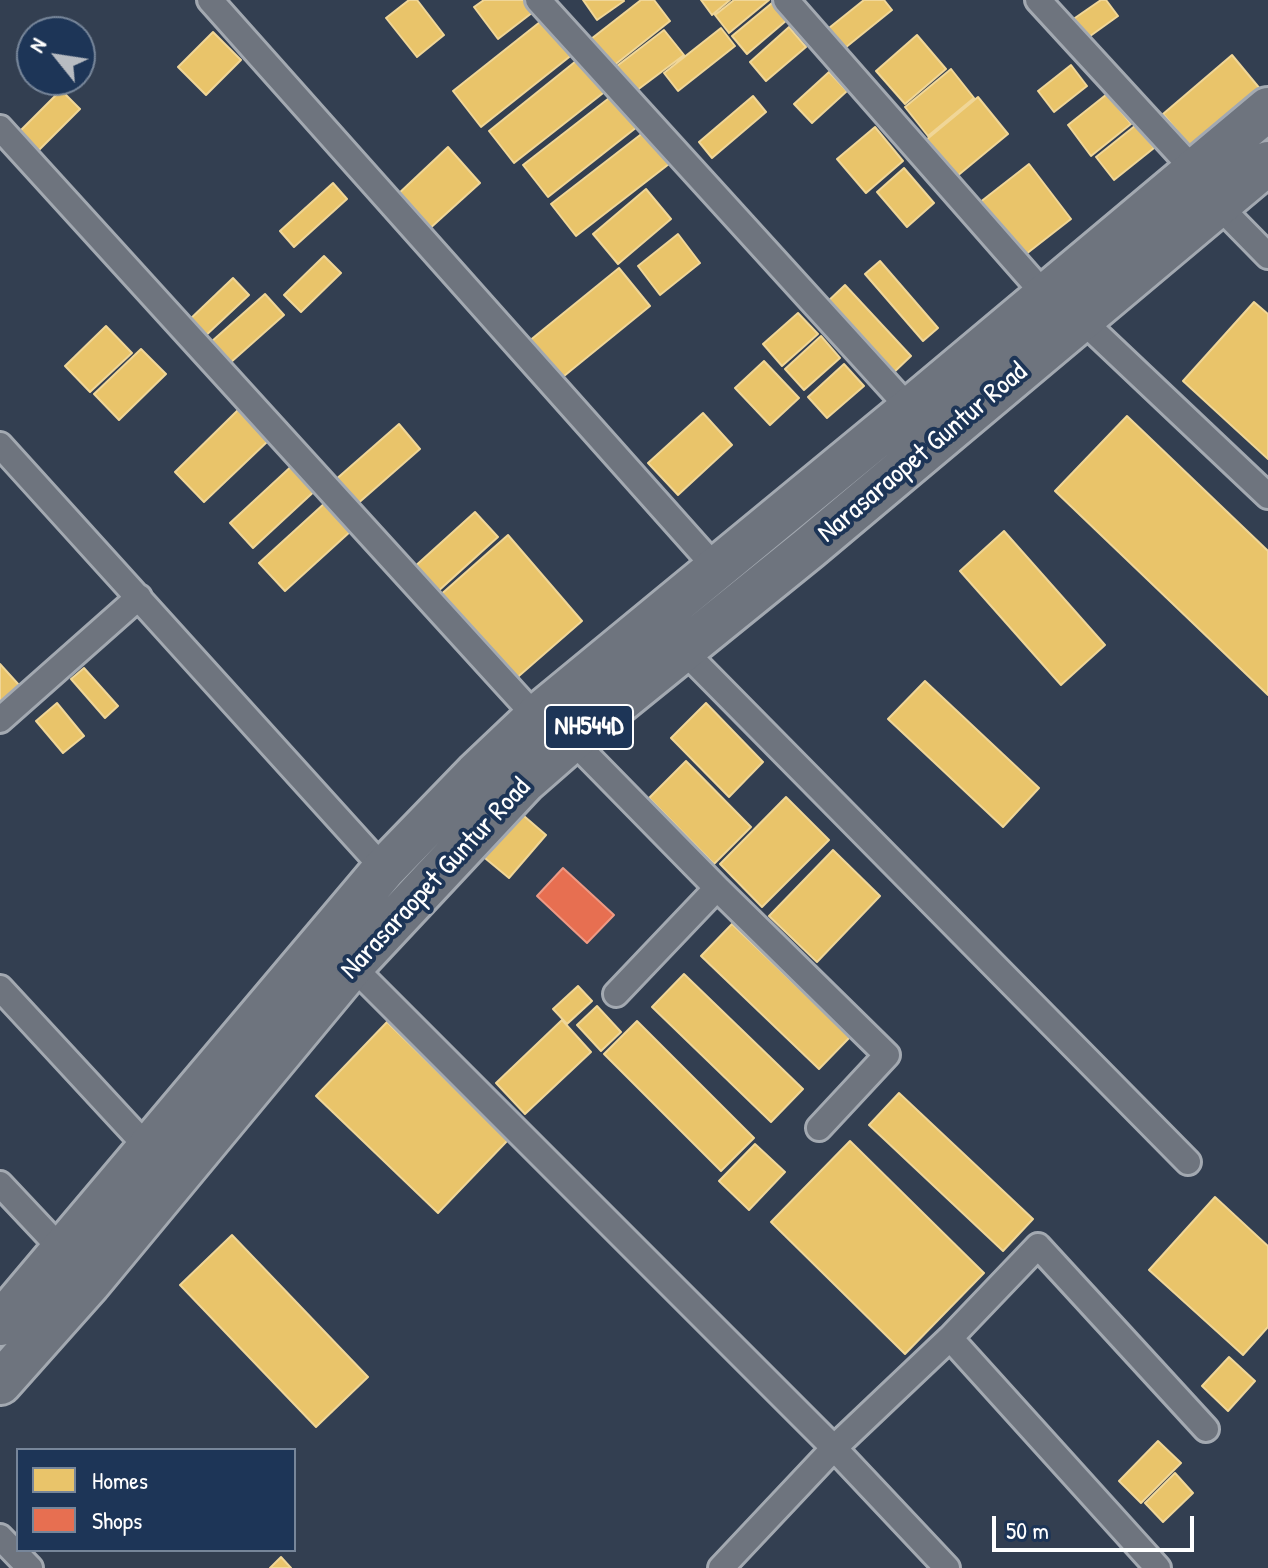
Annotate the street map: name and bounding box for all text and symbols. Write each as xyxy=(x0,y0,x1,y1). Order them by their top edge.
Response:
north arrow xyxy=(16,16,96,96)
text: N xyxy=(21,32,53,58)
street label: Narasaraopet Guntur Road xyxy=(812,356,1034,550)
road number: NH544D xyxy=(545,705,633,749)
street label: Narasaraopet Guntur Road xyxy=(334,771,538,987)
legend xyxy=(16,1448,296,1552)
text: Homes xyxy=(92,1464,148,1496)
scale bar xyxy=(996,1500,1198,1550)
text: Shops xyxy=(92,1504,142,1536)
text: 50 m xyxy=(1006,1514,1049,1546)

